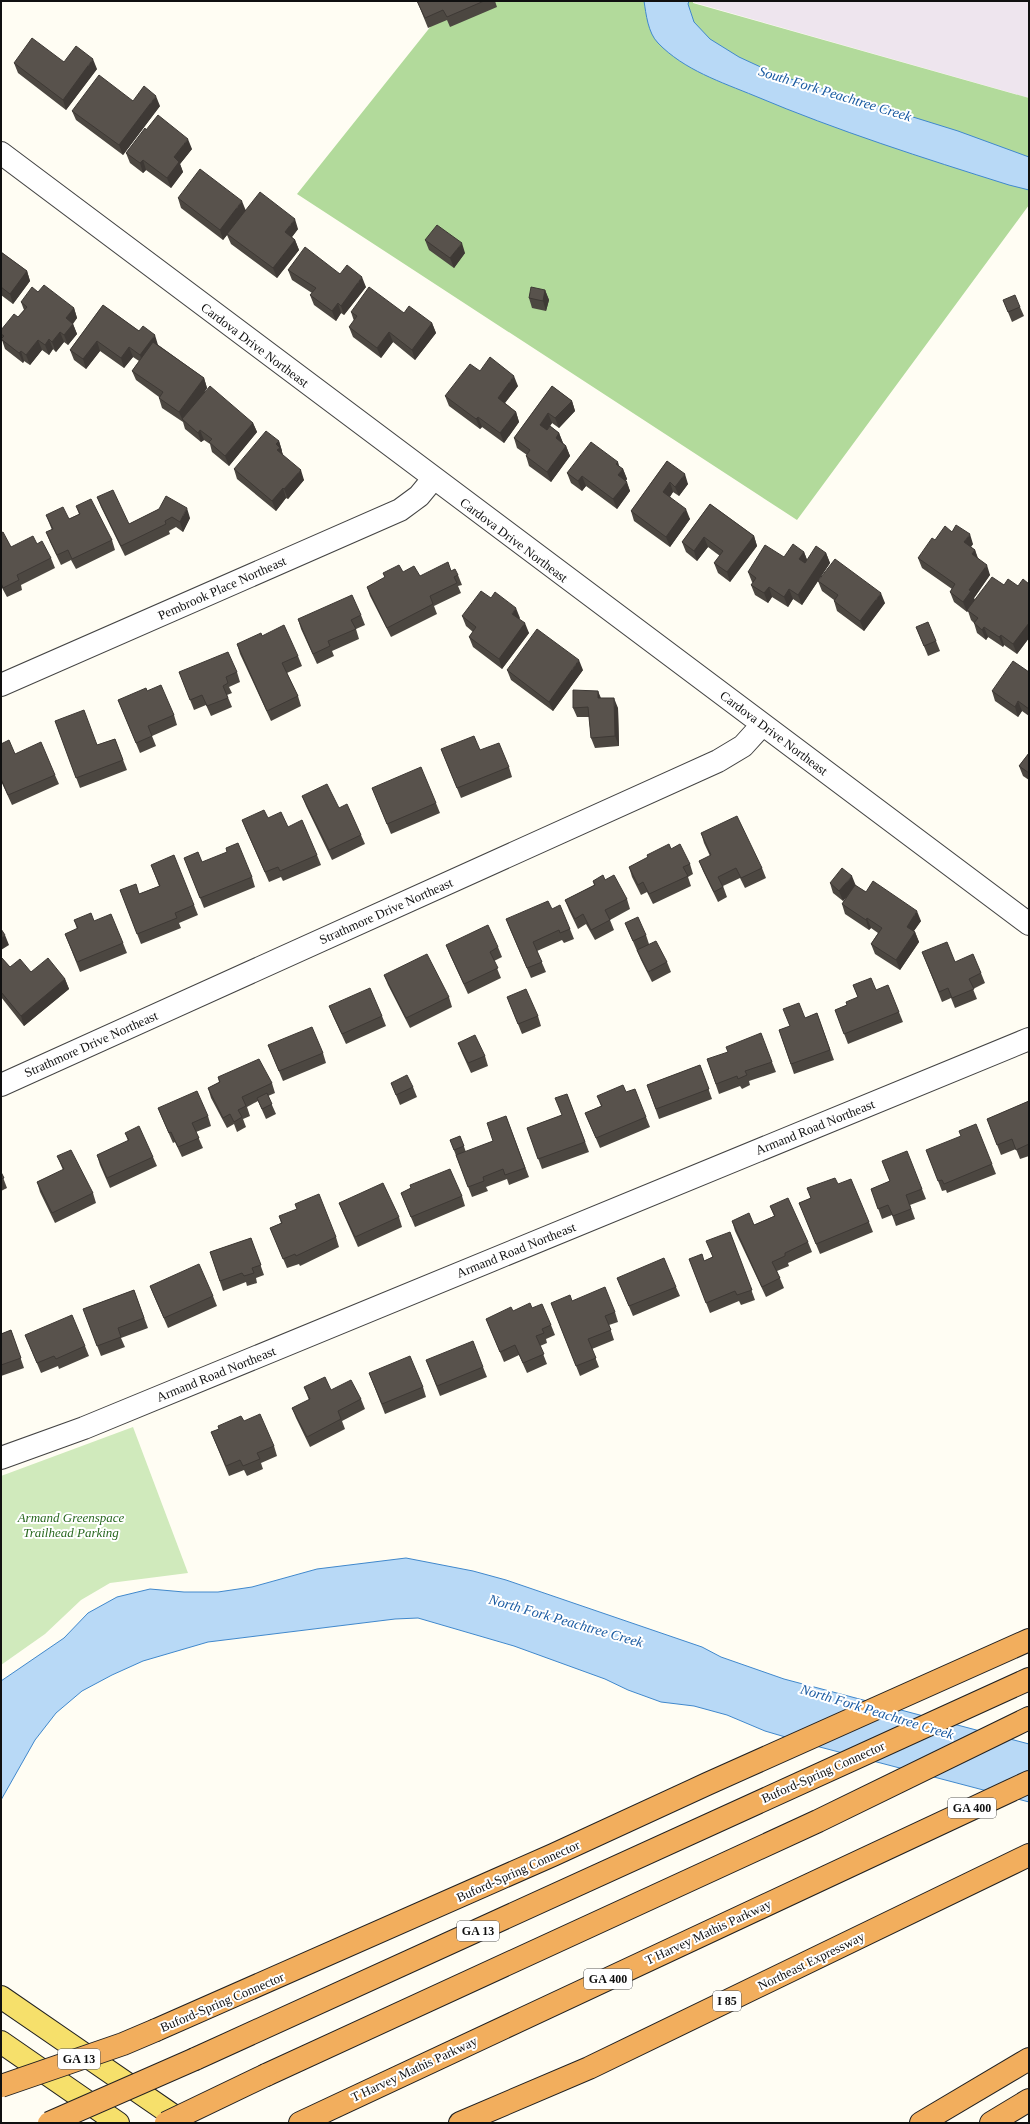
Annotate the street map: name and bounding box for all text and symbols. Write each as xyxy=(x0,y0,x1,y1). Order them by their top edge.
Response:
water label: South Fork Peachtree Creek xyxy=(757,64,914,125)
street label: Cardova Drive Northeast xyxy=(198,300,312,391)
street label: Cardova Drive Northeast xyxy=(457,495,571,586)
street label: Pembrook Place Northeast xyxy=(156,553,289,623)
street label: Cardova Drive Northeast xyxy=(717,688,831,779)
street label: Strathmore Drive Northeast xyxy=(317,875,455,947)
street label: Strathmore Drive Northeast xyxy=(22,1008,160,1080)
street label: Armand Road Northeast xyxy=(753,1096,877,1158)
street label: Armand Road Northeast xyxy=(454,1219,578,1281)
street label: Armand Road Northeast xyxy=(154,1343,278,1405)
park label: Armand Greenspace Trailhead Parking xyxy=(17,1510,125,1540)
water label: North Fork Peachtree Creek xyxy=(486,1592,645,1650)
water label: North Fork Peachtree Creek xyxy=(798,1681,956,1743)
street label: Buford-Spring Connector xyxy=(759,1738,888,1806)
road number: GA 400 xyxy=(948,1798,996,1818)
street label: Buford-Spring Connector xyxy=(454,1837,583,1905)
street label: T Harvey Mathis Parkway xyxy=(643,1896,774,1968)
road number: GA 13 xyxy=(457,1921,499,1941)
street label: Northeast Expressway xyxy=(755,1928,867,1993)
street label: Buford-Spring Connector xyxy=(158,1969,287,2035)
road number: GA 400 xyxy=(584,1969,632,1989)
road number: I 85 xyxy=(713,1991,741,2011)
street label: T Harvey Mathis Parkway xyxy=(349,2033,480,2105)
road number: GA 13 xyxy=(58,2049,100,2069)

